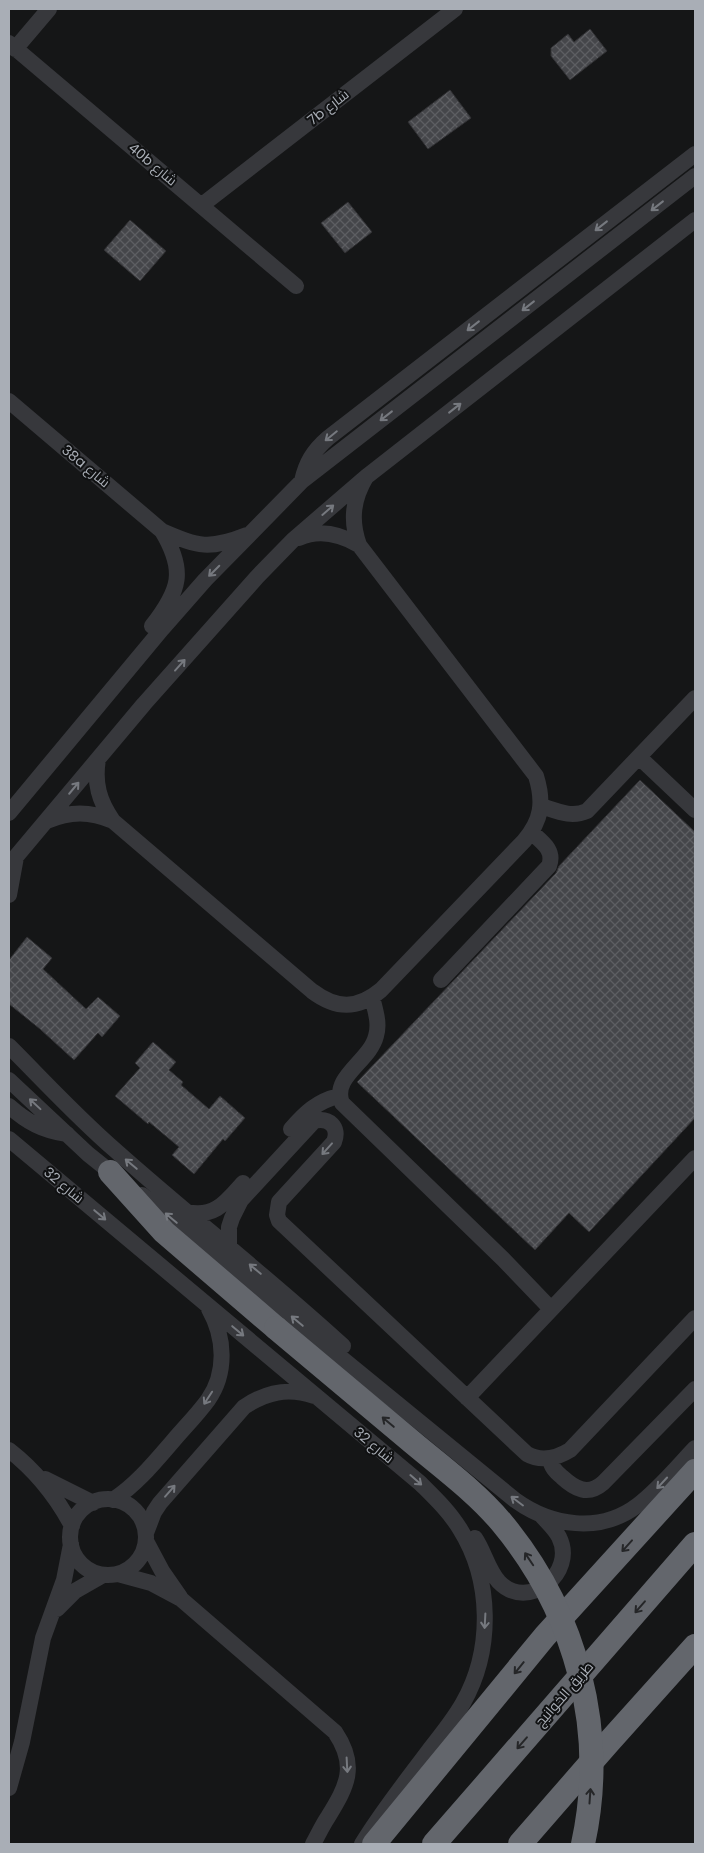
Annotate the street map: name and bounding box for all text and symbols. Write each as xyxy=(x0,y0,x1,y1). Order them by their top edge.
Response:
street label: 7b شارع xyxy=(303,84,353,130)
street label: 40b شارع xyxy=(124,138,182,190)
one-way arrow xyxy=(650,201,664,211)
one-way arrow xyxy=(595,221,608,232)
one-way arrow xyxy=(522,300,535,311)
one-way arrow xyxy=(467,320,480,331)
one-way arrow xyxy=(448,402,461,413)
one-way arrow xyxy=(379,411,393,421)
one-way arrow xyxy=(324,431,337,442)
street label: 38a شارع xyxy=(58,440,114,492)
one-way arrow xyxy=(322,504,335,516)
one-way arrow xyxy=(208,565,220,578)
one-way arrow xyxy=(174,658,186,671)
one-way arrow xyxy=(68,782,79,795)
one-way arrow xyxy=(28,1098,41,1110)
one-way arrow xyxy=(321,1143,333,1155)
one-way arrow xyxy=(125,1159,138,1170)
street label: شارع 32 xyxy=(40,1162,88,1208)
one-way arrow xyxy=(93,1210,106,1221)
one-way arrow xyxy=(164,1213,177,1224)
one-way arrow xyxy=(249,1264,262,1275)
one-way arrow xyxy=(290,1315,303,1327)
one-way arrow xyxy=(231,1325,244,1336)
one-way arrow xyxy=(203,1391,213,1405)
one-way arrow xyxy=(382,1416,395,1427)
street label: شارع 32 xyxy=(350,1422,398,1468)
one-way arrow xyxy=(409,1474,422,1485)
one-way arrow xyxy=(656,1477,668,1489)
one-way arrow xyxy=(164,1485,175,1498)
one-way arrow xyxy=(511,1496,524,1507)
one-way arrow xyxy=(621,1540,633,1553)
one-way arrow xyxy=(524,1552,534,1566)
one-way arrow xyxy=(634,1601,646,1614)
one-way arrow xyxy=(480,1613,489,1629)
street label: طريق الخوانيج xyxy=(530,1657,598,1731)
one-way arrow xyxy=(513,1661,525,1674)
one-way arrow xyxy=(517,1736,528,1749)
one-way arrow xyxy=(343,1757,352,1773)
one-way arrow xyxy=(586,1788,595,1804)

